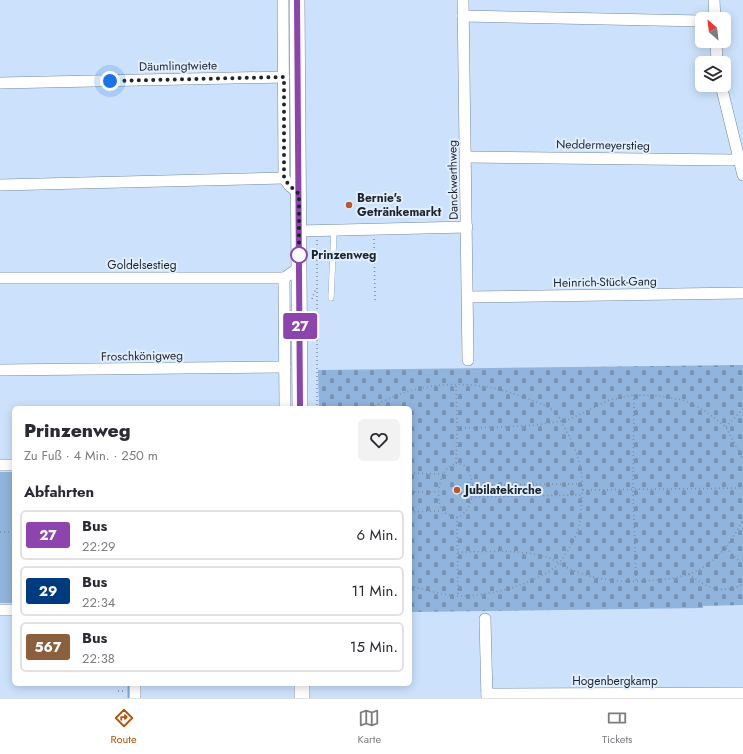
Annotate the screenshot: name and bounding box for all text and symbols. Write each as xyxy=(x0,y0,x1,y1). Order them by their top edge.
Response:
north arrow xyxy=(695,12,731,48)
map controls xyxy=(695,12,731,92)
street label: Däumlingtwiete xyxy=(139,56,217,76)
button: layers xyxy=(695,56,731,92)
your location xyxy=(100,71,120,91)
street label: Neddermeyerstieg xyxy=(556,135,650,155)
street label: Danckwerthweg xyxy=(443,140,463,220)
place label: Bernie's Getränkemarkt xyxy=(357,189,442,221)
marker: Bernie's Getränkemarkt xyxy=(344,200,354,210)
marker: Prinzenweg xyxy=(290,246,308,264)
place label: Prinzenweg xyxy=(311,246,376,264)
street label: Goldelsestieg xyxy=(107,256,177,274)
street label: Heinrich-Stück-Gang xyxy=(553,272,657,292)
line badge: 27 xyxy=(282,313,318,339)
text: 27 xyxy=(291,316,309,336)
street label: Froschkönigweg xyxy=(101,346,183,366)
text: Prinzenweg xyxy=(24,417,131,444)
button: heart xyxy=(358,419,400,461)
text: Zu Fuß · 4 Min. · 250 m xyxy=(24,446,158,465)
text: Abfahrten xyxy=(24,481,94,503)
place label: Jubilatekirche xyxy=(463,481,542,499)
marker: Jubilatekirche xyxy=(452,485,462,495)
text: Bus xyxy=(82,515,107,537)
text: 6 Min. xyxy=(356,524,398,546)
text: 27 xyxy=(39,525,57,545)
text: 22:29 xyxy=(82,537,116,556)
text: Bus xyxy=(82,571,107,593)
text: 11 Min. xyxy=(352,580,398,602)
text: 29 xyxy=(39,581,57,601)
text: 22:34 xyxy=(82,593,115,612)
text: Bus xyxy=(82,627,107,649)
text: 15 Min. xyxy=(350,636,398,658)
text: 567 xyxy=(35,637,61,657)
text: 22:38 xyxy=(82,649,115,668)
street label: Hogenbergkamp xyxy=(572,672,658,690)
tab: Route xyxy=(110,707,137,747)
tab: Karte xyxy=(357,707,381,747)
tab: Tickets xyxy=(602,707,633,747)

